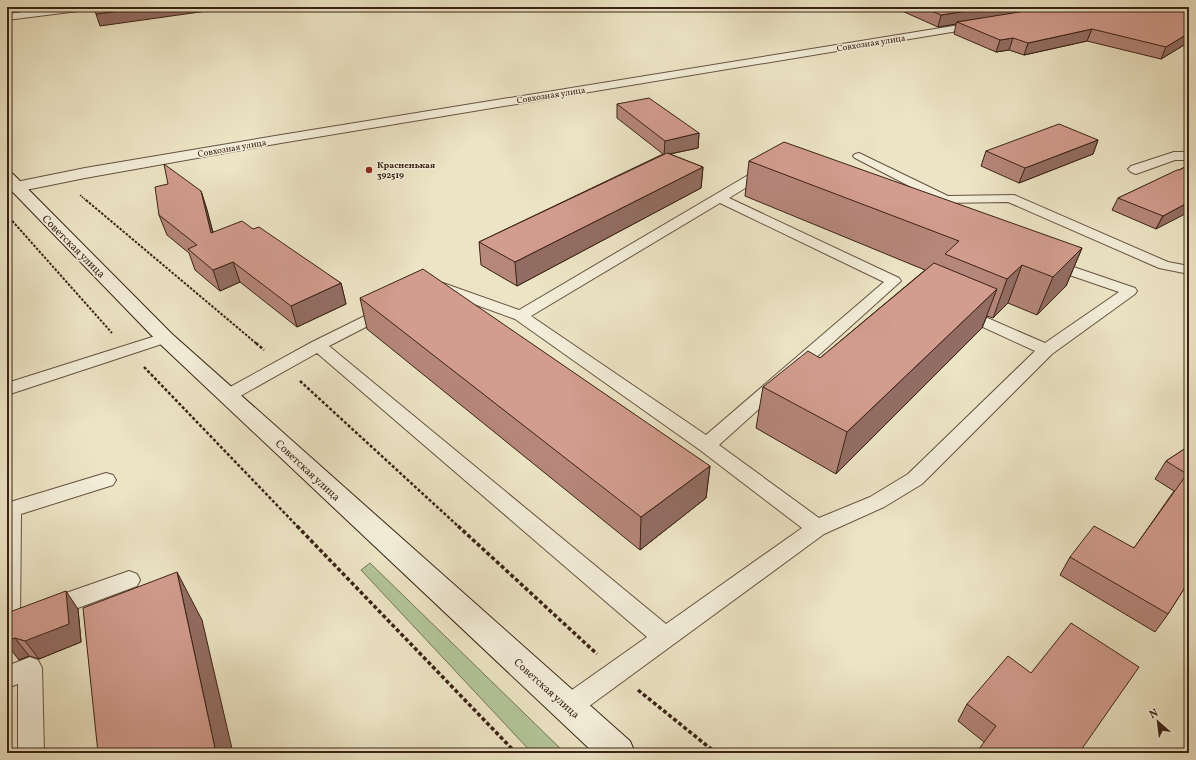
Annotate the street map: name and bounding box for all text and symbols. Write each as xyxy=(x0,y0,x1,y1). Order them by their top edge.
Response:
street label: Совхозная улица xyxy=(836,32,907,55)
street label: Совхозная улица xyxy=(516,84,587,107)
street label: Совхозная улица xyxy=(197,136,268,161)
place label: Красненькая 392519 xyxy=(377,159,435,182)
marker: Красненькая 392519 xyxy=(364,165,374,175)
street label: Советская улица xyxy=(38,212,108,282)
street label: Советская улица xyxy=(271,437,343,506)
street label: Советская улица xyxy=(510,656,583,723)
north arrow xyxy=(1138,702,1178,742)
text: N xyxy=(1147,706,1161,723)

